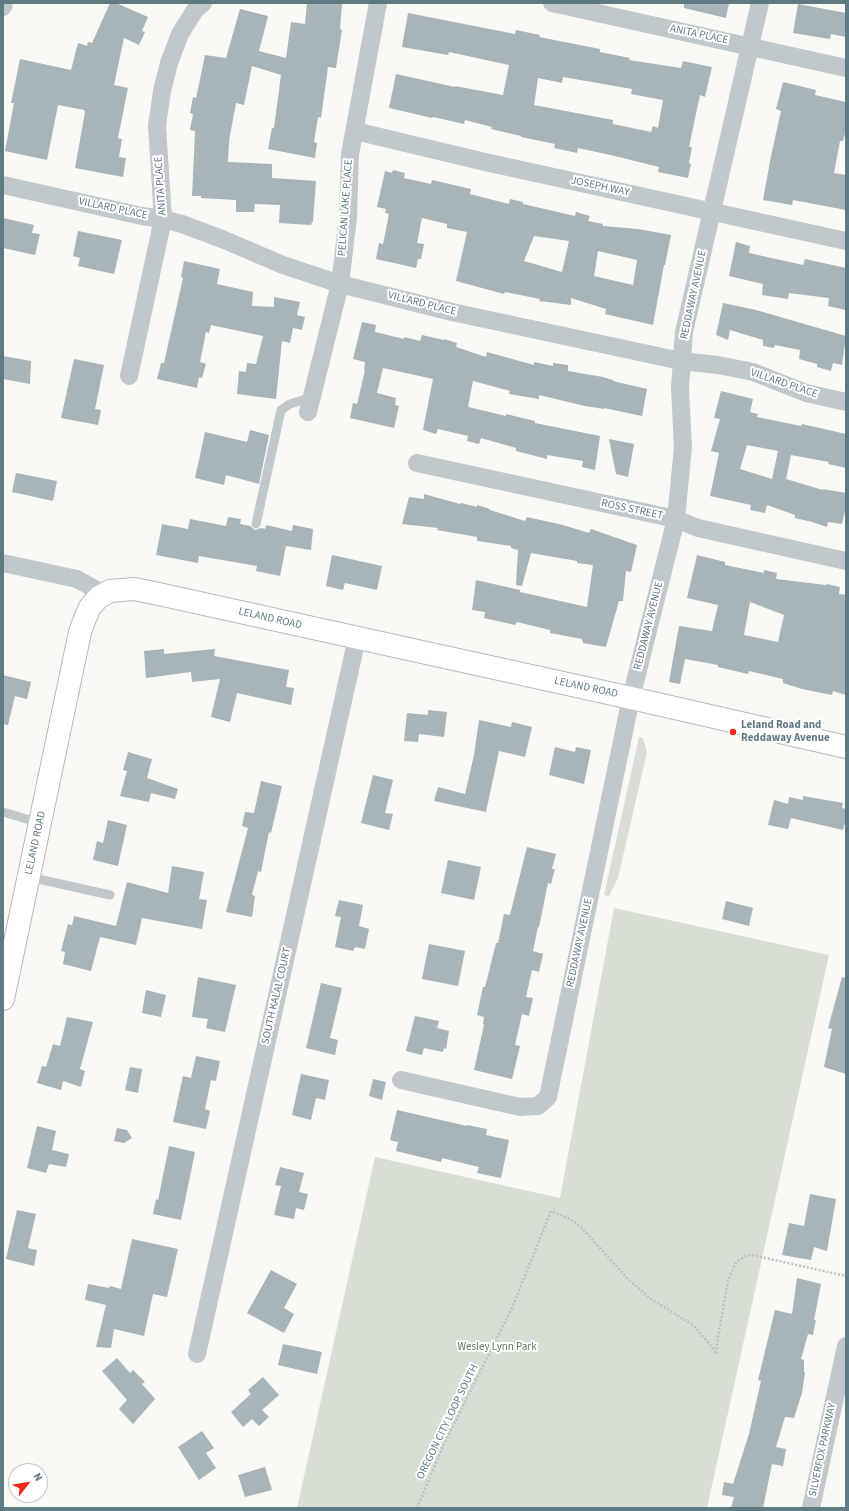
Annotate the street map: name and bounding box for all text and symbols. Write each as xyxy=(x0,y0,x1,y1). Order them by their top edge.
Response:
street label: ANITA PLACE xyxy=(669,22,729,48)
street label: ANITA PLACE xyxy=(152,156,170,216)
street label: PELICAN LAKE PLACE xyxy=(336,159,356,257)
street label: JOSEPH WAY xyxy=(570,174,630,200)
street label: VILLARD PLACE xyxy=(77,195,149,223)
street label: REDDAWAY AVENUE xyxy=(678,249,710,341)
street label: VILLARD PLACE xyxy=(386,289,458,319)
street label: VILLARD PLACE xyxy=(749,366,819,402)
street label: ROSS STREET xyxy=(600,497,664,523)
street label: REDDAWAY AVENUE xyxy=(632,580,666,672)
street label: LELAND ROAD xyxy=(237,605,303,633)
street label: LELAND ROAD xyxy=(553,675,619,701)
place label: Leland Road and Reddaway Avenue xyxy=(741,719,830,745)
marker: Leland Road and Reddaway Avenue xyxy=(728,727,738,737)
street label: LELAND ROAD xyxy=(23,810,49,876)
street label: REDDAWAY AVENUE xyxy=(564,897,596,989)
street label: SOUTH KALAL COURT xyxy=(259,946,295,1046)
park label: Wesley Lynn Park xyxy=(457,1341,537,1355)
street label: OREGON CITY LOOP SOUTH xyxy=(414,1362,482,1482)
street label: SILVERFOX PARKWAY xyxy=(807,1402,839,1498)
north arrow xyxy=(8,1463,48,1503)
text: N xyxy=(30,1470,46,1484)

